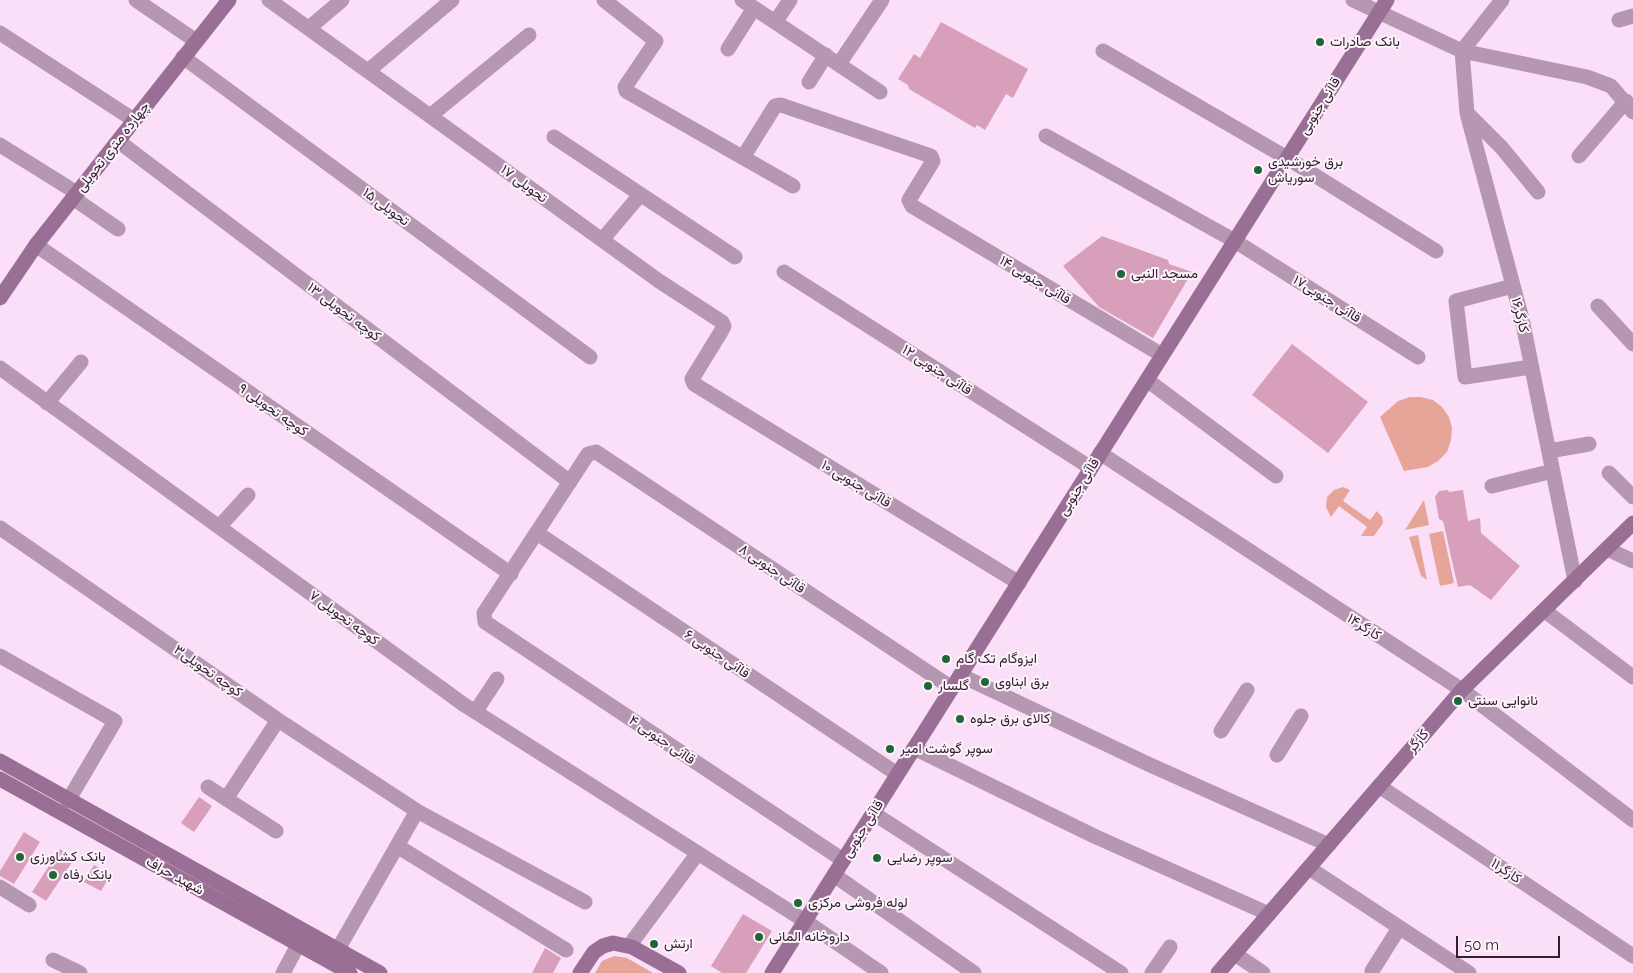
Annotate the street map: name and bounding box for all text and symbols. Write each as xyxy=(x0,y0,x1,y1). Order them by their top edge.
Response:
place label: بانک صادرات xyxy=(1330,34,1400,50)
marker: بانک صادرات xyxy=(1314,36,1326,48)
street label: قاآنی جنوبی xyxy=(1296,74,1344,138)
street label: چهارده متری تحویلی xyxy=(73,99,153,195)
place label: برق خورشیدی سوریاش xyxy=(1268,154,1343,186)
street label: تحویلی ۱۷ xyxy=(497,161,551,207)
marker: برق خورشیدی سوریاش xyxy=(1252,164,1264,176)
street label: تحویلی ۱۵ xyxy=(359,184,413,230)
street label: قاآنی جنوبی ۱۴ xyxy=(996,252,1074,308)
place label: مسجد النبی xyxy=(1131,266,1198,282)
marker: مسجد النبی xyxy=(1115,268,1127,280)
street label: قاآنی جنوبی۱۷ xyxy=(1290,271,1364,327)
street label: کوچه تحویلی ۱۳ xyxy=(304,279,384,345)
street label: کارگر۱۶ xyxy=(1508,296,1532,334)
street label: قاآنی جنوبی ۱۲ xyxy=(899,341,975,399)
street label: کوچه تحویلی ۹ xyxy=(235,380,311,440)
street label: قاآنی جنوبی xyxy=(1055,455,1103,519)
street label: قاآنی جنوبی ۱۰ xyxy=(818,457,894,511)
street label: قاآنی جنوبی ۸ xyxy=(736,541,808,597)
street label: کوچه تحویلی ۷ xyxy=(306,587,382,649)
street label: کارگر۱۴ xyxy=(1344,610,1384,644)
street label: قاآنی جنوبی ۶ xyxy=(681,626,753,682)
street label: کوچه تحویلی۳ xyxy=(170,641,246,701)
place label: ایزوگام تک گام xyxy=(956,651,1037,667)
marker: ایزوگام تک گام xyxy=(940,653,952,665)
place label: برق ابناوی xyxy=(995,674,1049,690)
marker: برق ابناوی xyxy=(979,676,991,688)
place label: گلسار xyxy=(938,678,969,694)
marker: گلسار xyxy=(922,680,934,692)
place label: نانوایی سنتی xyxy=(1468,693,1538,709)
marker: نانوایی سنتی xyxy=(1452,695,1464,707)
place label: کالای برق جلوه xyxy=(970,711,1050,727)
street label: قاآنی جنوبی ۴ xyxy=(626,712,698,768)
marker: کالای برق جلوه xyxy=(954,713,966,725)
street label: کارگر xyxy=(1403,726,1433,756)
place label: سوپر گوشت امیر xyxy=(900,741,993,757)
marker: سوپر گوشت امیر xyxy=(884,743,896,755)
street label: قاآنی جنوبی xyxy=(839,797,887,861)
place label: بانک کشاورزی xyxy=(30,849,106,865)
place label: سوپر رضایی xyxy=(887,850,953,866)
marker: بانک کشاورزی xyxy=(14,851,26,863)
marker: سوپر رضایی xyxy=(871,852,883,864)
street label: شهید حراف xyxy=(143,853,207,899)
street label: کارگر۱۱ xyxy=(1488,855,1524,887)
place label: بانک رفاه xyxy=(63,867,112,883)
marker: بانک رفاه xyxy=(47,869,59,881)
place label: لوله فروشی مرکزی xyxy=(808,895,908,911)
marker: لوله فروشی مرکزی xyxy=(792,897,804,909)
scale bar xyxy=(1458,926,1562,958)
place label: داروخانه المانی xyxy=(769,929,850,945)
marker: داروخانه المانی xyxy=(753,931,765,943)
place label: ارتش xyxy=(664,936,693,952)
text: 50 m xyxy=(1464,936,1499,954)
marker: ارتش xyxy=(648,938,660,950)

